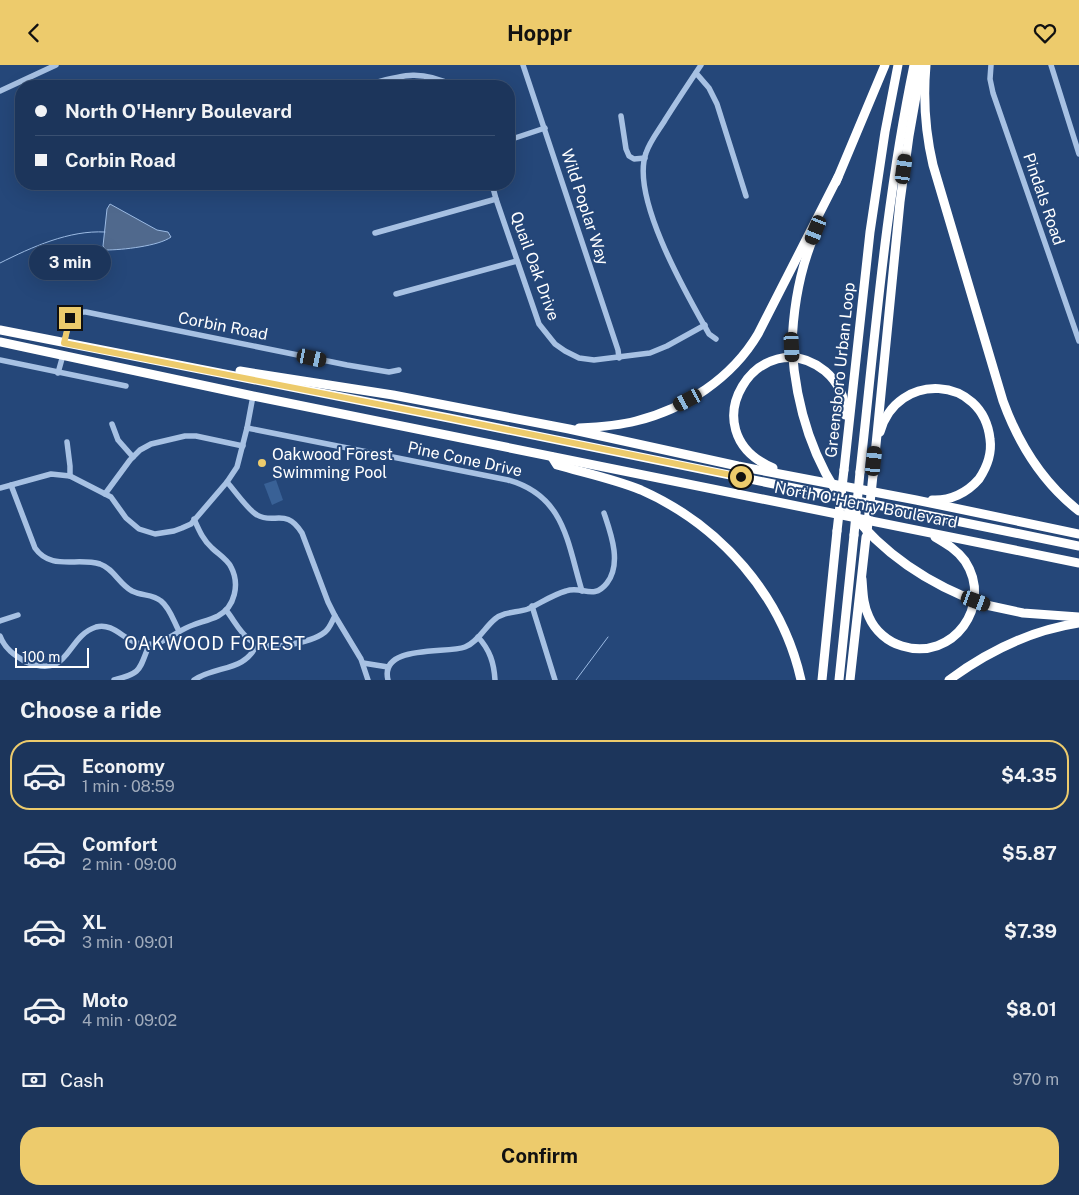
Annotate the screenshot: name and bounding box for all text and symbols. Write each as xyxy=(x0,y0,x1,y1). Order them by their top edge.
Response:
icon: back xyxy=(20,19,48,47)
icon: heart xyxy=(1031,19,1059,47)
text: Hoppr xyxy=(507,20,572,46)
text: North O'Henry Boulevard xyxy=(65,100,292,122)
street label: Wild Poplar Way xyxy=(557,147,613,268)
text: Corbin Road xyxy=(65,149,176,171)
street label: Pindals Road xyxy=(1019,150,1069,248)
car xyxy=(894,153,913,185)
street label: Quail Oak Drive xyxy=(506,209,564,323)
car xyxy=(803,213,828,247)
callout: 3 min xyxy=(29,245,111,281)
text: 3 min xyxy=(49,253,91,272)
street label: Greensboro Urban Loop xyxy=(821,281,859,459)
route end xyxy=(59,307,81,329)
street label: Corbin Road xyxy=(177,308,269,344)
car xyxy=(783,332,800,362)
car xyxy=(295,348,328,368)
car xyxy=(671,386,704,414)
street label: Pine Cone Drive xyxy=(406,438,524,480)
place label: Oakwood Forest Swimming Pool xyxy=(272,445,393,482)
car xyxy=(864,445,883,477)
marker: Oakwood Forest Swimming Pool xyxy=(256,457,268,469)
route start xyxy=(730,466,752,488)
street label: North O'Henry Boulevard xyxy=(773,478,959,532)
car xyxy=(959,589,992,613)
district label: OAKWOOD FOREST xyxy=(124,633,306,654)
scale bar xyxy=(15,645,89,668)
text: 100 m xyxy=(22,649,60,665)
text: Choose a ride xyxy=(20,697,162,723)
icon: car xyxy=(22,753,67,798)
text: Economy xyxy=(82,755,165,777)
text: $4.35 xyxy=(1001,764,1057,786)
text: 1 min · 08:59 xyxy=(82,777,175,796)
icon: car xyxy=(22,831,67,876)
text: Comfort xyxy=(82,833,158,855)
text: $5.87 xyxy=(1002,842,1057,864)
text: 2 min · 09:00 xyxy=(82,855,177,874)
icon: car xyxy=(22,909,67,954)
text: XL xyxy=(82,911,107,933)
text: $7.39 xyxy=(1004,920,1057,942)
text: 3 min · 09:01 xyxy=(82,933,174,952)
icon: car xyxy=(22,987,67,1032)
text: Moto xyxy=(82,989,128,1011)
text: $8.01 xyxy=(1006,998,1057,1020)
text: 4 min · 09:02 xyxy=(82,1011,177,1030)
icon: cash xyxy=(20,1066,48,1094)
text: Cash xyxy=(60,1069,104,1091)
text: 970 m xyxy=(1012,1070,1059,1089)
button: Confirm xyxy=(20,1127,1059,1185)

